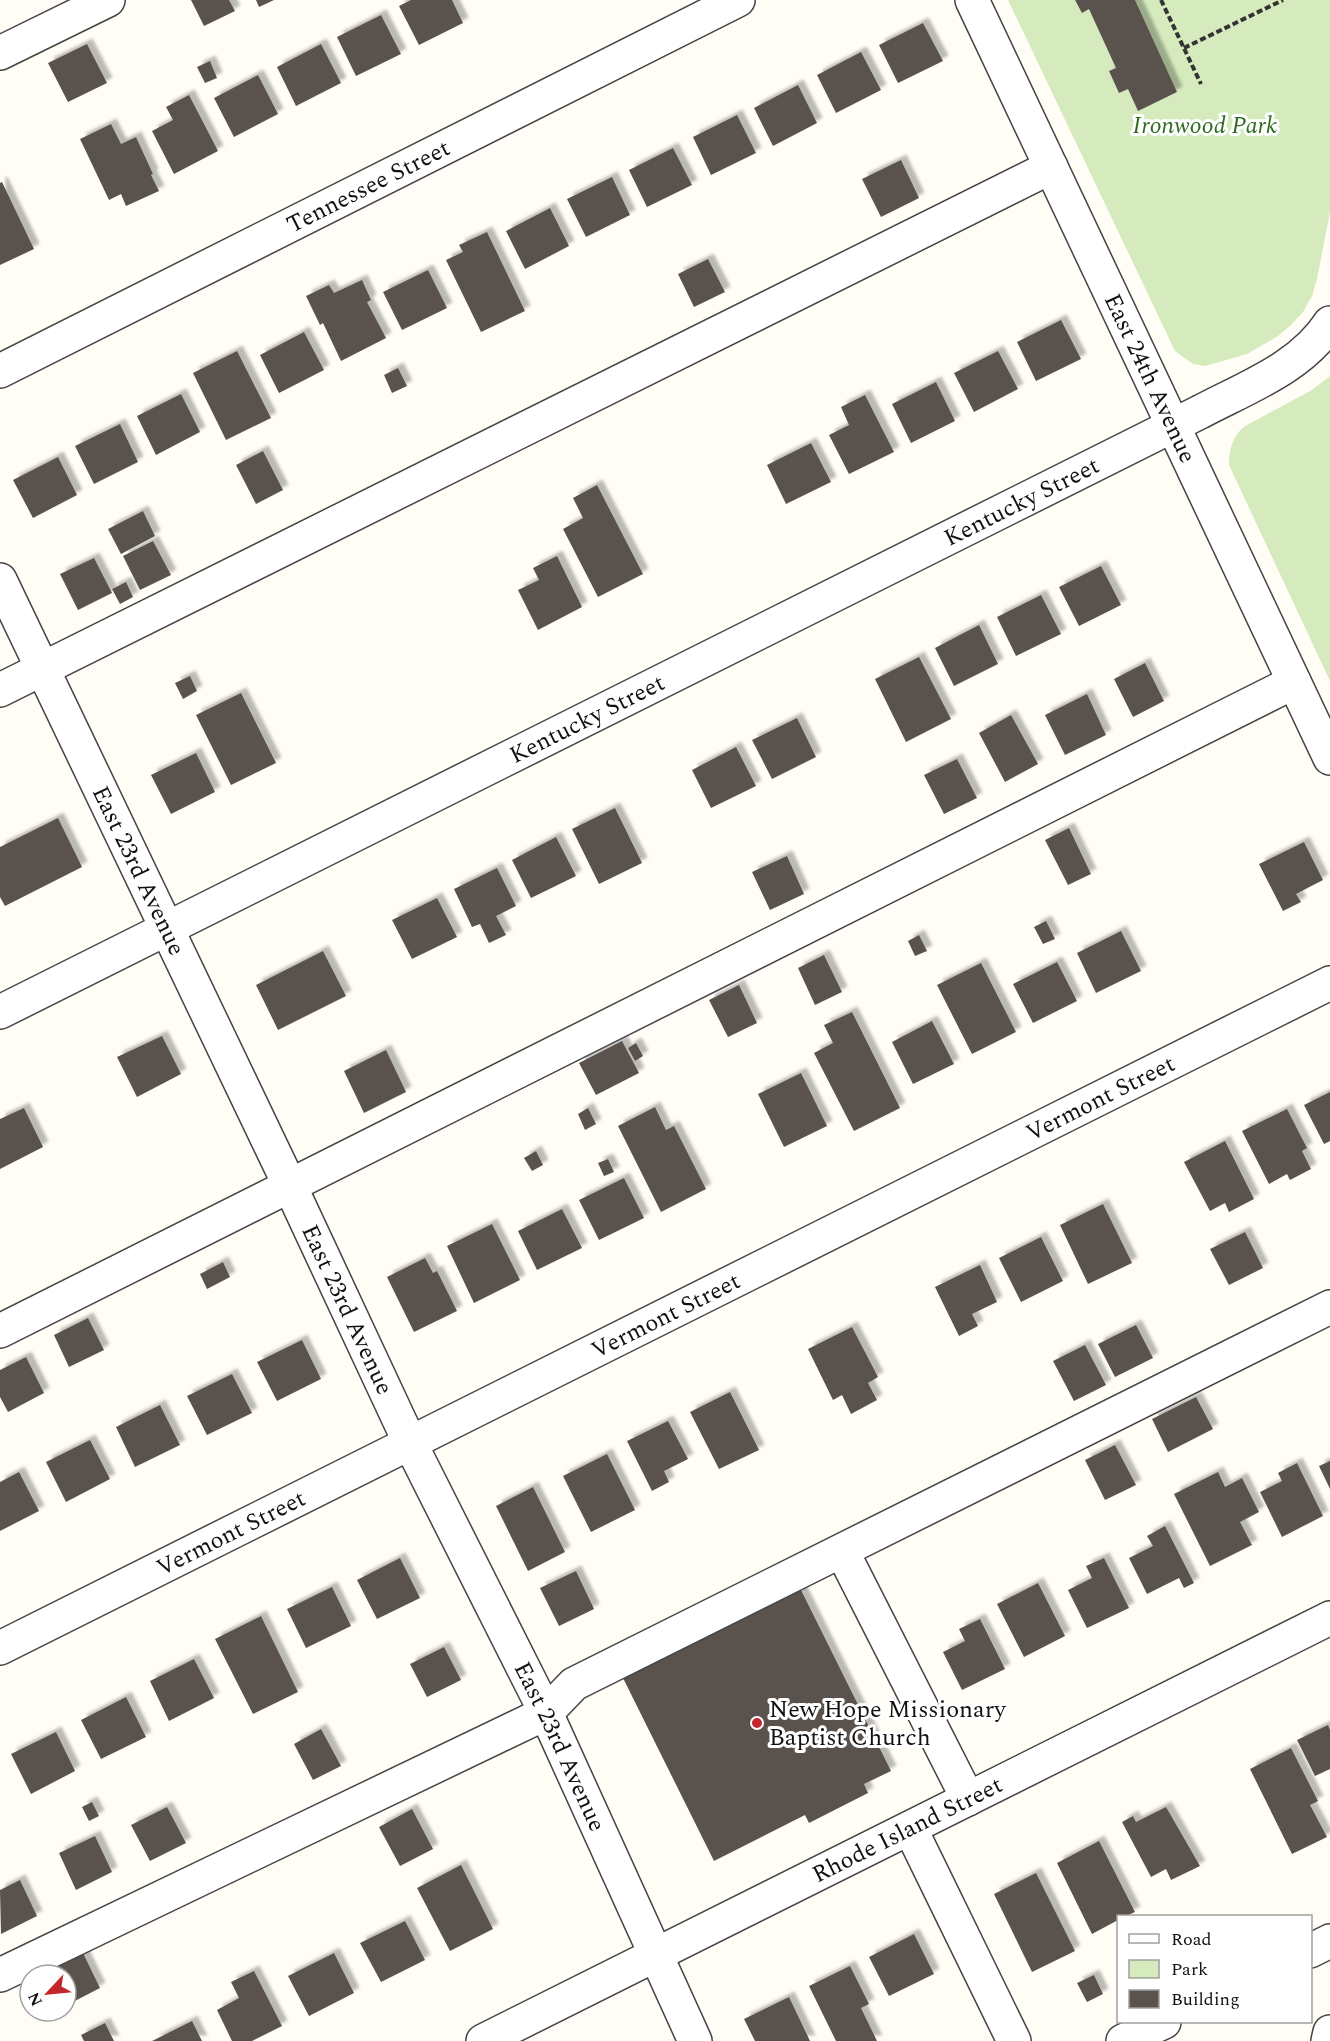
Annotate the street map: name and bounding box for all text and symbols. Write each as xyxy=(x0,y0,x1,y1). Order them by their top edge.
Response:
park label: Ironwood Park xyxy=(1133,108,1277,144)
street label: Tennessee Street xyxy=(281,131,457,243)
street label: East 24th Avenue xyxy=(1094,288,1205,469)
street label: Kentucky Street xyxy=(938,448,1106,556)
street label: Kentucky Street xyxy=(503,665,671,774)
street label: East 23rd Avenue xyxy=(82,780,194,962)
street label: Vermont Street xyxy=(1020,1046,1181,1151)
street label: East 23rd Avenue xyxy=(291,1219,402,1401)
street label: Vermont Street xyxy=(585,1264,747,1369)
street label: Vermont Street xyxy=(150,1481,312,1586)
street label: East 23rd Avenue xyxy=(504,1655,615,1838)
place label: New Hope Missionary Baptist Church xyxy=(769,1692,1007,1756)
marker: New Hope Missionary Baptist Church xyxy=(750,1716,764,1730)
street label: Rhode Island Street xyxy=(806,1767,1009,1893)
legend xyxy=(1117,1915,1312,2023)
text: Road xyxy=(1171,1926,1212,1953)
text: Park xyxy=(1171,1956,1208,1983)
north arrow xyxy=(18,1963,78,2023)
text: Building xyxy=(1171,1986,1240,2013)
text: N xyxy=(22,1988,49,2010)

